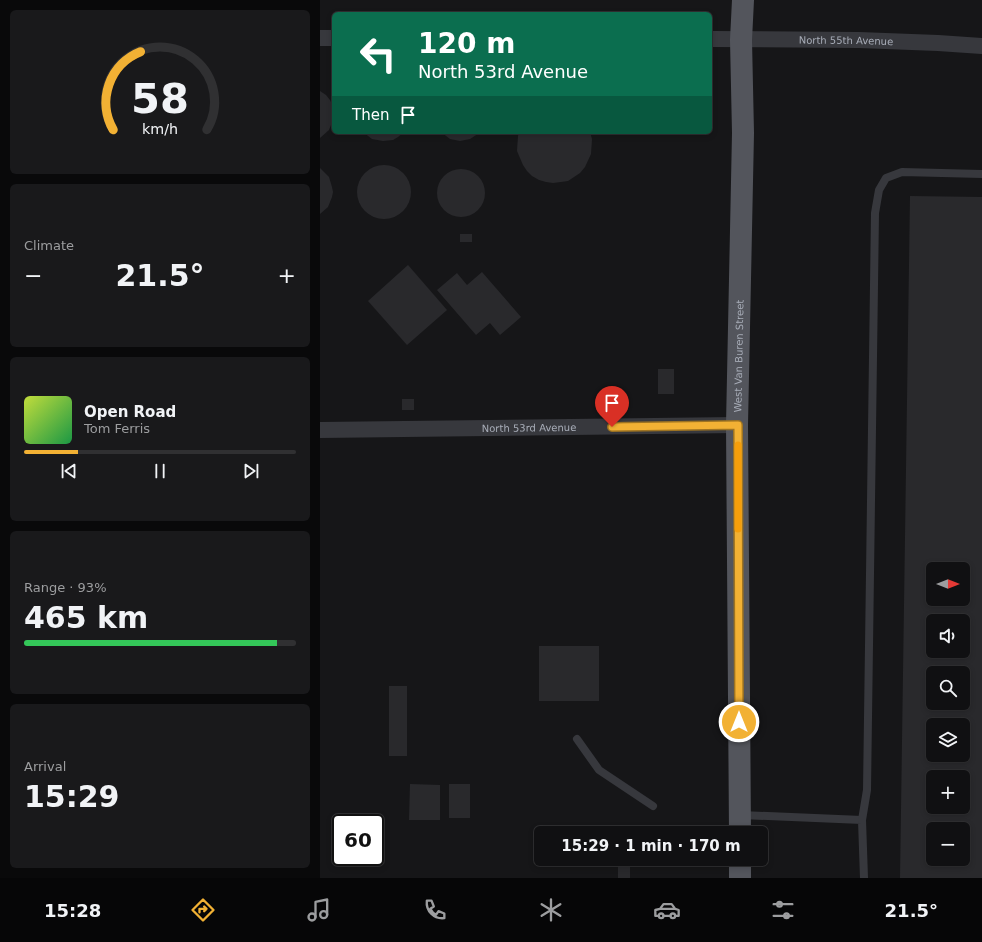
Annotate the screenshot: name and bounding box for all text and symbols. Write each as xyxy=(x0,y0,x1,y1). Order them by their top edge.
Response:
text: 120 m xyxy=(418,27,515,60)
icon: left xyxy=(352,28,404,80)
street label: North 55th Avenue xyxy=(799,35,893,47)
text: North 53rd Avenue xyxy=(418,61,588,82)
text: 58 xyxy=(131,74,189,123)
icon: arrive xyxy=(397,104,419,126)
text: Then xyxy=(352,106,389,124)
text: km/h xyxy=(142,120,178,136)
text: Climate xyxy=(24,238,74,253)
text: 21.5° xyxy=(115,258,205,293)
text: − xyxy=(24,263,42,288)
text: + xyxy=(278,263,296,288)
street label: West Van Buren Street xyxy=(732,299,746,413)
pin xyxy=(595,386,629,427)
icon: arrive xyxy=(601,392,623,414)
text: Open Road xyxy=(84,403,176,421)
text: Tom Ferris xyxy=(84,421,150,436)
street label: North 53rd Avenue xyxy=(482,422,576,434)
icon: previous xyxy=(58,460,80,482)
icon: pause xyxy=(149,460,171,482)
icon: next xyxy=(240,460,262,482)
north arrow xyxy=(926,562,970,606)
map controls xyxy=(926,562,970,866)
text: Range · 93% xyxy=(24,580,107,595)
text: 465 km xyxy=(24,600,148,635)
button: sound xyxy=(926,614,970,658)
button: search xyxy=(926,666,970,710)
position arrow xyxy=(718,701,760,743)
button: layers xyxy=(926,718,970,762)
text: Arrival xyxy=(24,759,66,774)
button: + xyxy=(926,770,970,814)
text: 15:29 xyxy=(24,779,120,814)
speed limit sign: 60 xyxy=(332,814,384,866)
button: − xyxy=(926,822,970,866)
text: 15:29 · 1 min · 170 m xyxy=(561,837,741,855)
icon: directions xyxy=(189,896,217,924)
icon: music xyxy=(305,896,333,924)
icon: phone xyxy=(421,896,449,924)
icon: climate xyxy=(537,896,565,924)
icon: car xyxy=(653,896,681,924)
icon: filters xyxy=(769,896,797,924)
text: 15:28 xyxy=(44,900,101,921)
text: 21.5° xyxy=(885,900,938,921)

